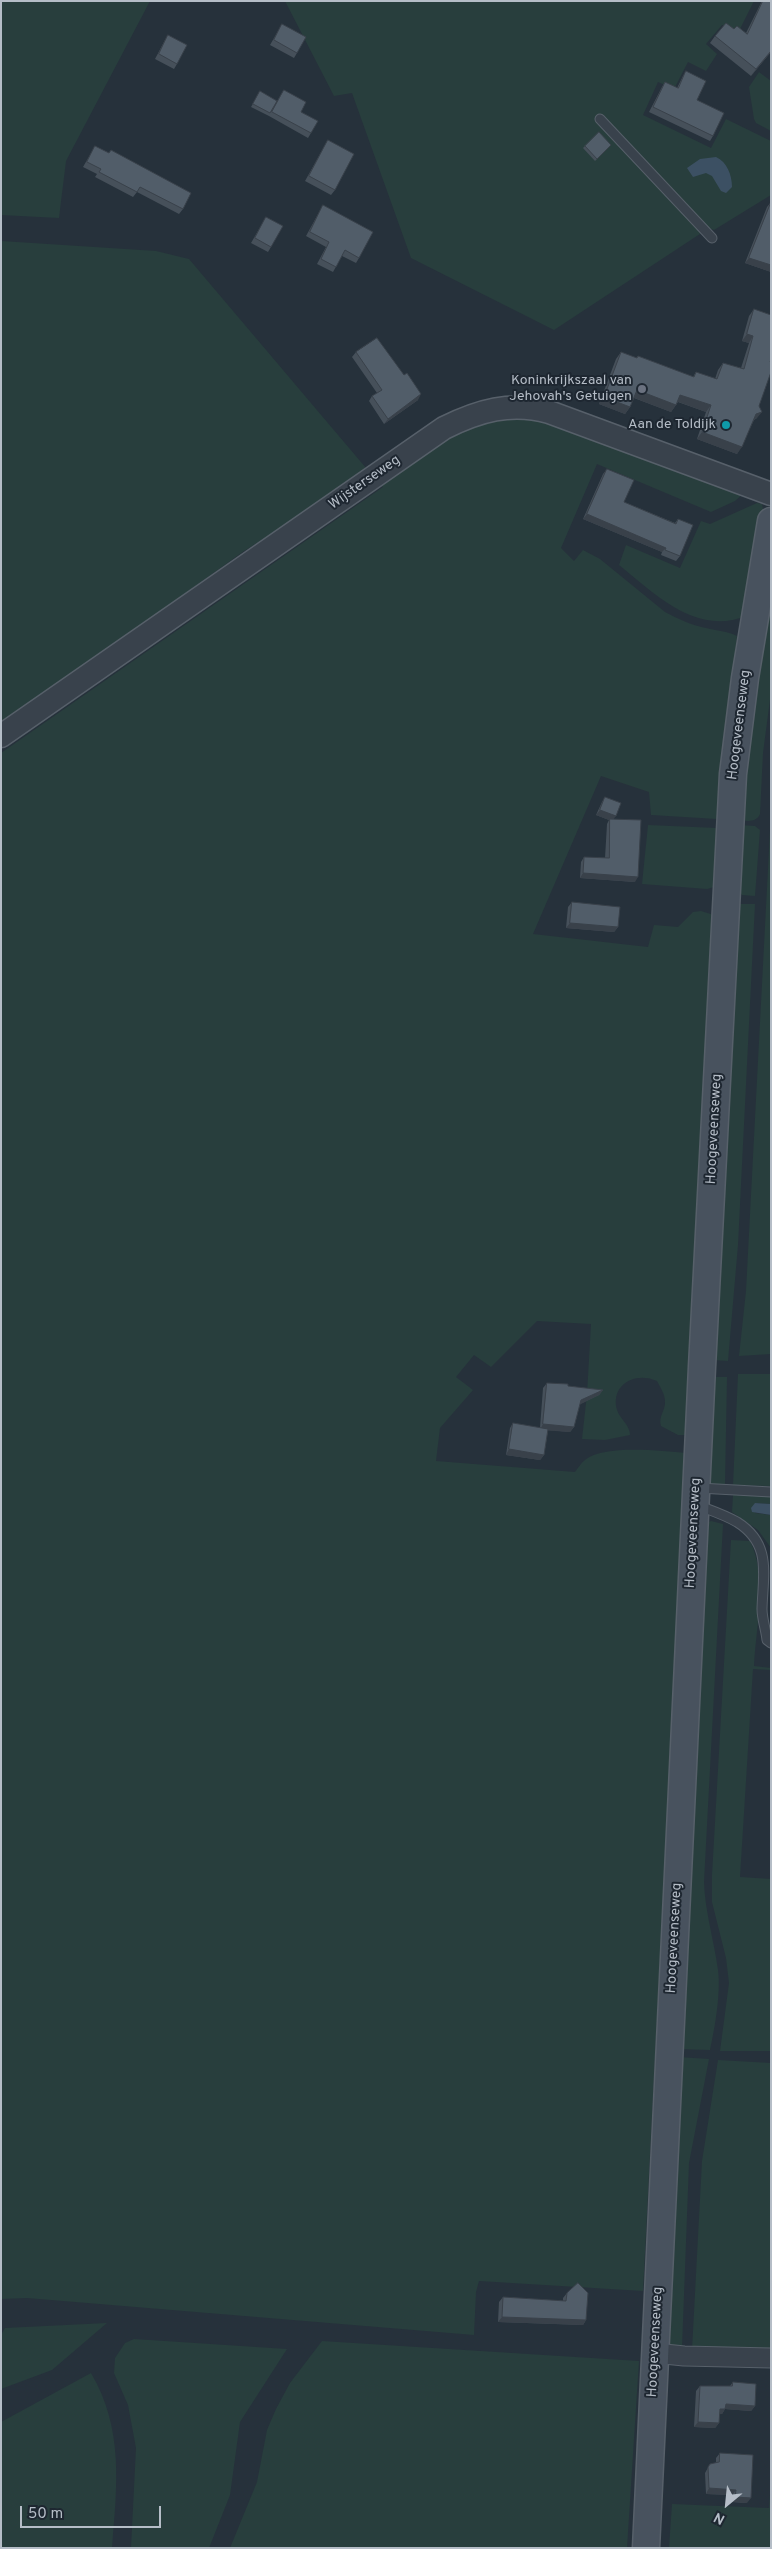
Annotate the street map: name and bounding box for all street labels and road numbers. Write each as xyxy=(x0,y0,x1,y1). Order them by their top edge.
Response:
street label: Wijsterseweg xyxy=(326,452,404,514)
street label: Hoogeveenseweg xyxy=(725,669,755,781)
street label: Hoogeveenseweg xyxy=(704,1073,726,1185)
street label: Hoogeveenseweg xyxy=(683,1477,705,1589)
street label: Hoogeveenseweg xyxy=(664,1882,686,1994)
street label: Hoogeveenseweg xyxy=(645,2286,667,2398)

